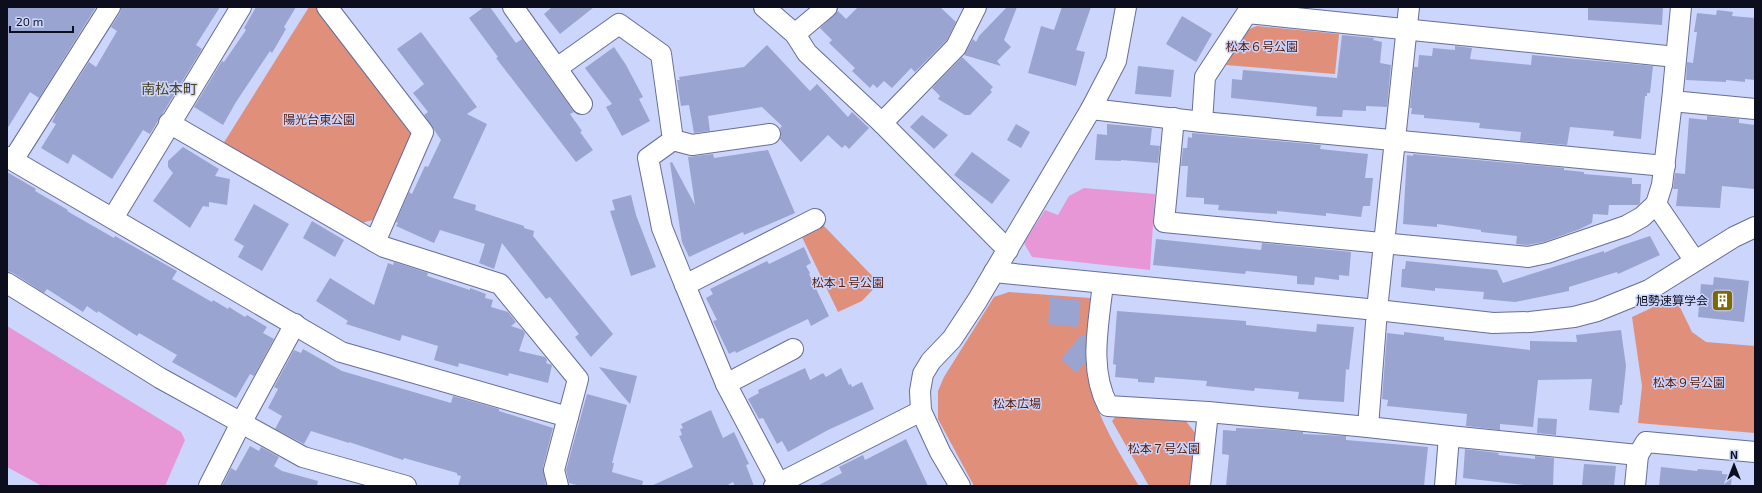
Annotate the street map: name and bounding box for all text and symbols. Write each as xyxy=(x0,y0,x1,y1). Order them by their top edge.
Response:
scale bar xyxy=(10,8,73,34)
text: 20 m xyxy=(16,14,43,28)
park label: 松本６号公園 xyxy=(1226,39,1298,53)
district label: 南松本町 xyxy=(141,80,197,97)
park label: 陽光台東公園 xyxy=(283,112,355,126)
park label: 松本１号公園 xyxy=(812,275,884,289)
building icon: 旭勢速算学会 xyxy=(1710,288,1736,314)
place label: 旭勢速算学会 xyxy=(1636,293,1708,307)
park label: 松本９号公園 xyxy=(1653,375,1725,389)
park label: 松本広場 xyxy=(993,396,1041,410)
park label: 松本７号公園 xyxy=(1128,441,1200,455)
north arrow xyxy=(1714,445,1754,485)
text: N xyxy=(1730,448,1738,461)

